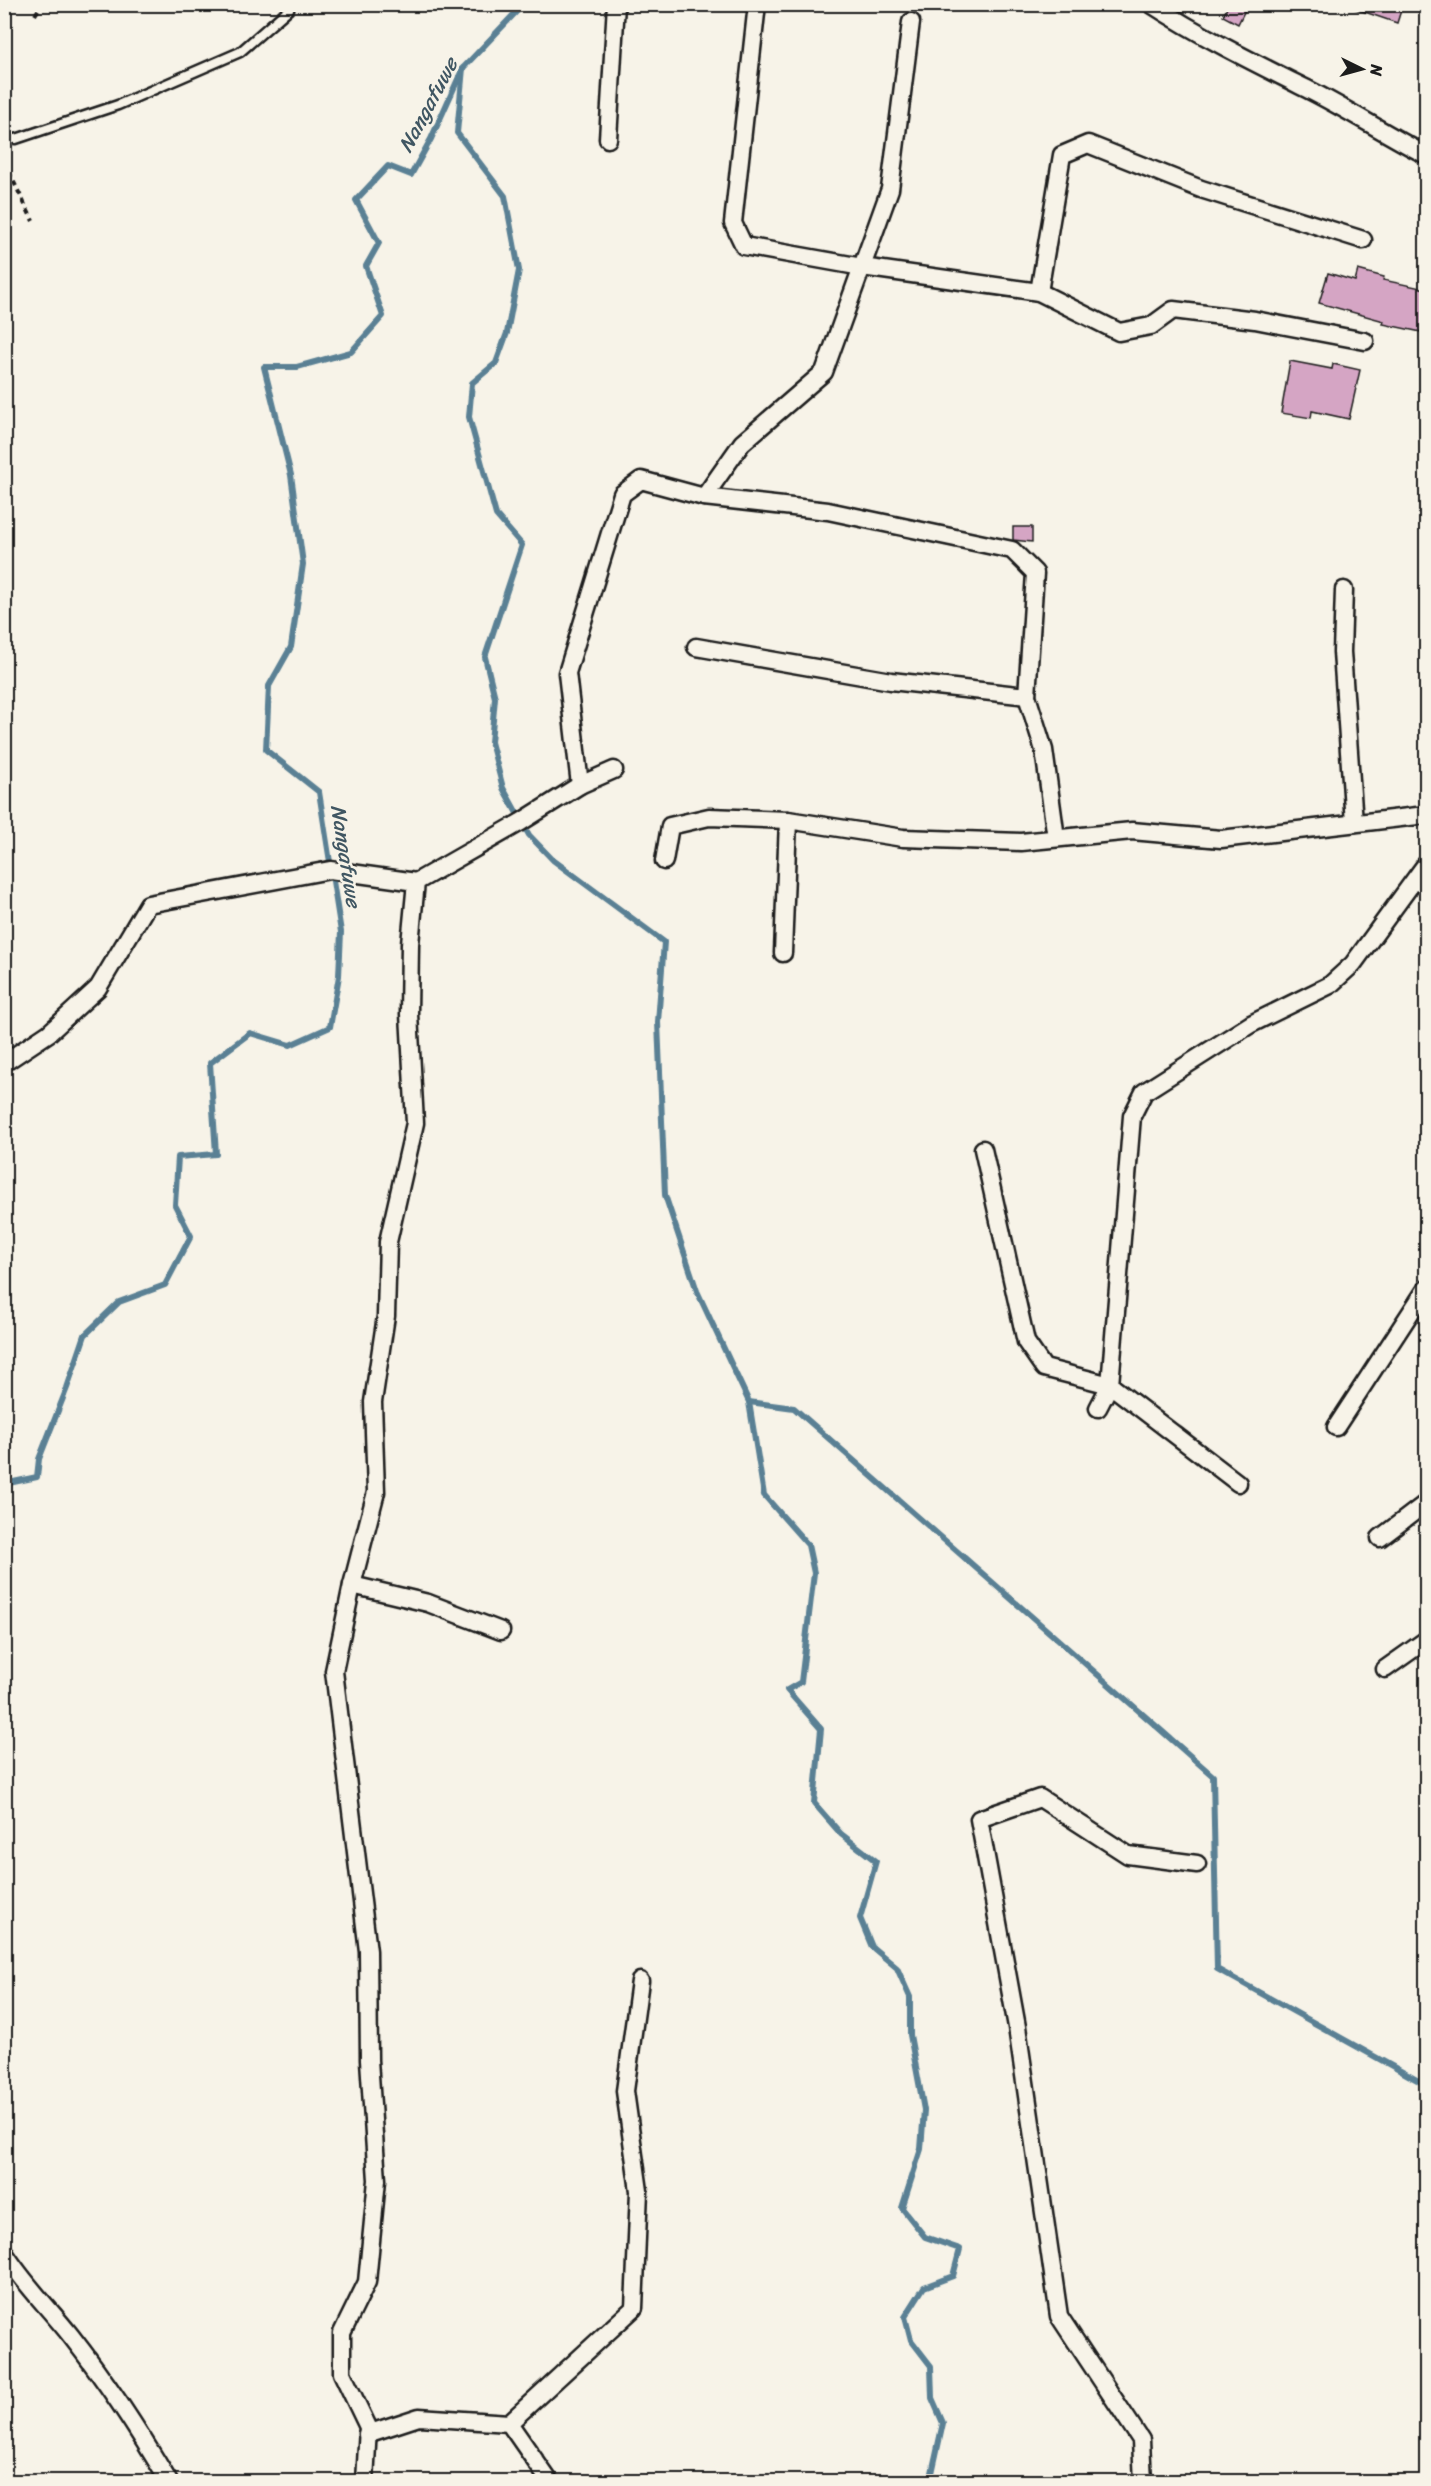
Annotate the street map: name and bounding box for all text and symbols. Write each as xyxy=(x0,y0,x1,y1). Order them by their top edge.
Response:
north arrow xyxy=(1332,39,1392,99)
water label: Nangafuwe xyxy=(387,49,470,160)
text: N xyxy=(1361,62,1391,78)
water label: Nangafuwe xyxy=(319,802,373,912)

